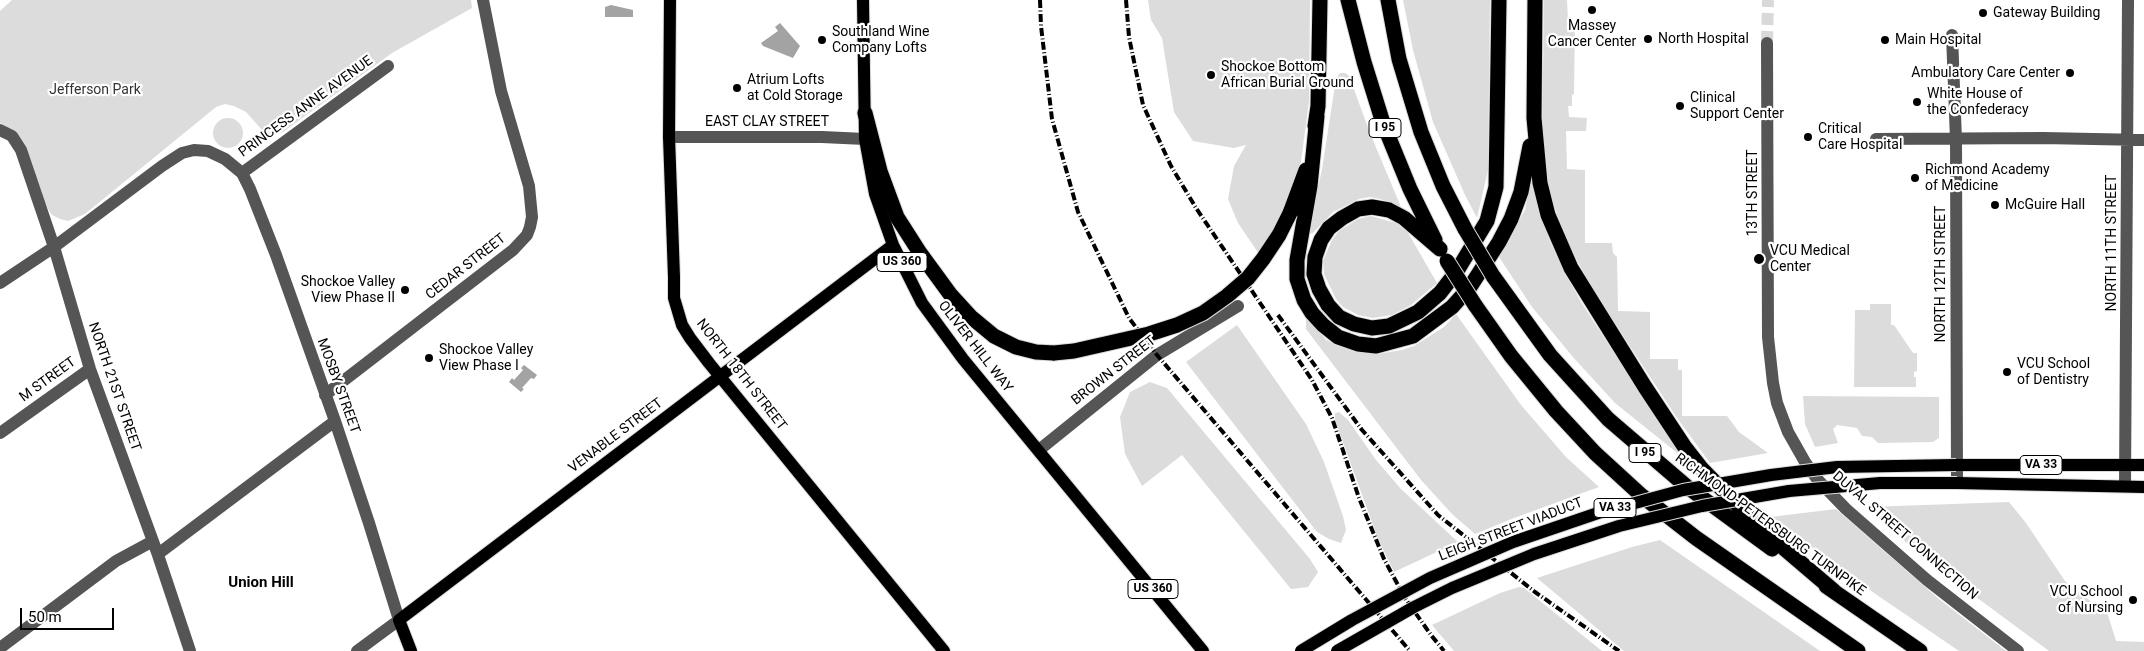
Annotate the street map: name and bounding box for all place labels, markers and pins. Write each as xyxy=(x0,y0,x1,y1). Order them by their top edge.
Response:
marker: Massey Cancer Center xyxy=(1586,4,1598,16)
place label: Gateway Building xyxy=(1993,5,2100,21)
marker: Gateway Building xyxy=(1977,7,1989,19)
place label: Massey Cancer Center xyxy=(1548,18,1636,50)
place label: Southland Wine Company Lofts xyxy=(832,24,929,56)
place label: North Hospital xyxy=(1658,31,1749,47)
place label: Main Hospital xyxy=(1895,32,1982,48)
marker: North Hospital xyxy=(1642,33,1654,45)
marker: Southland Wine Company Lofts xyxy=(816,34,828,46)
marker: Main Hospital xyxy=(1879,34,1891,46)
place label: Shockoe Bottom African Burial Ground xyxy=(1221,59,1354,92)
place label: Ambulatory Care Center xyxy=(1911,65,2060,81)
marker: Ambulatory Care Center xyxy=(2064,67,2076,79)
marker: Shockoe Bottom African Burial Ground xyxy=(1205,69,1217,81)
place label: Atrium Lofts at Cold Storage xyxy=(747,72,843,104)
marker: Atrium Lofts at Cold Storage xyxy=(731,82,743,94)
place label: White House of the Confederacy xyxy=(1927,86,2028,118)
place label: Clinical Support Center xyxy=(1690,90,1784,122)
marker: White House of the Confederacy xyxy=(1911,96,1923,108)
marker: Clinical Support Center xyxy=(1674,100,1686,112)
place label: Critical Care Hospital xyxy=(1818,121,1902,154)
marker: Critical Care Hospital xyxy=(1802,131,1814,143)
place label: Richmond Academy of Medicine xyxy=(1925,162,2050,194)
marker: Richmond Academy of Medicine xyxy=(1909,172,1921,184)
place label: McGuire Hall xyxy=(2005,197,2085,213)
marker: McGuire Hall xyxy=(1989,199,2001,211)
place label: VCU Medical Center xyxy=(1770,243,1850,276)
marker: VCU Medical Center xyxy=(1752,252,1766,266)
place label: Shockoe Valley View Phase II xyxy=(301,274,395,306)
marker: Shockoe Valley View Phase II xyxy=(399,284,411,296)
place label: Shockoe Valley View Phase I xyxy=(439,342,533,374)
marker: Shockoe Valley View Phase I xyxy=(423,352,435,364)
place label: VCU School of Dentistry xyxy=(2017,356,2090,388)
marker: VCU School of Dentistry xyxy=(2001,366,2013,378)
place label: VCU School of Nursing xyxy=(2050,584,2123,616)
marker: VCU School of Nursing xyxy=(2127,594,2139,606)

